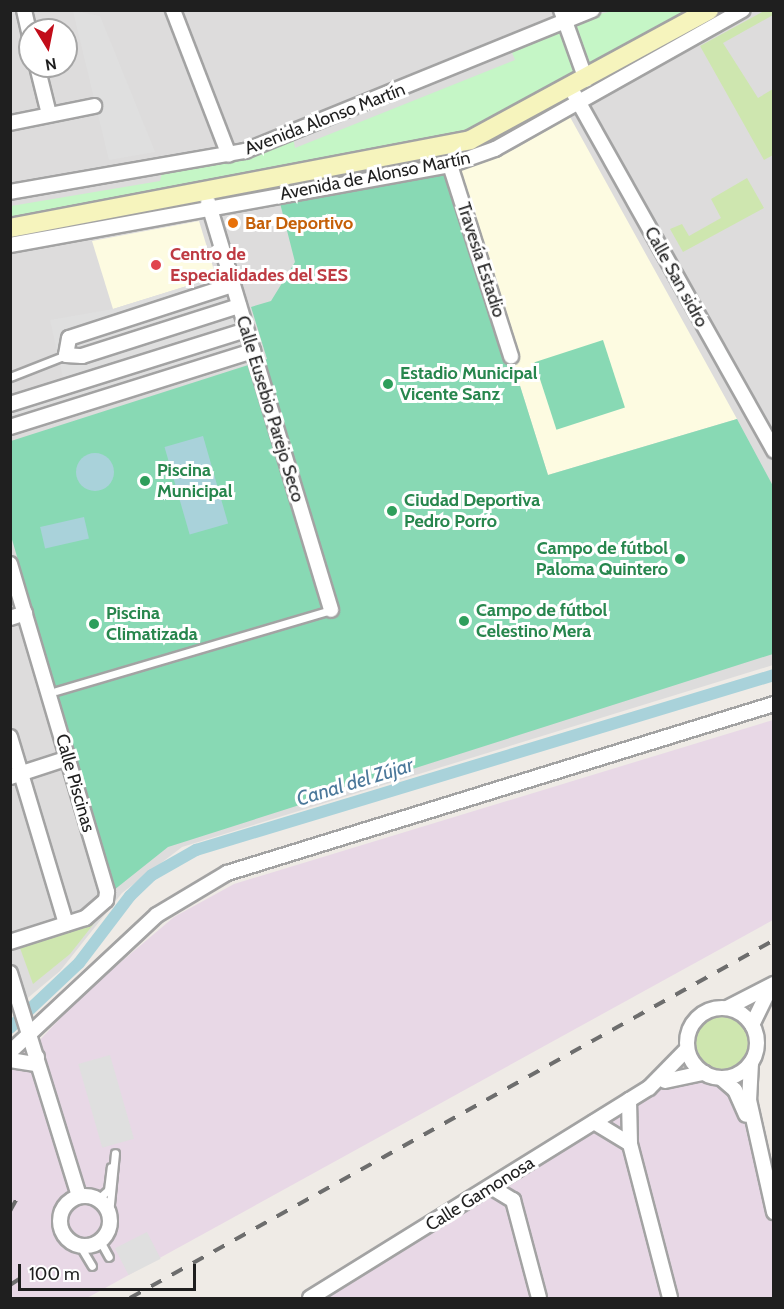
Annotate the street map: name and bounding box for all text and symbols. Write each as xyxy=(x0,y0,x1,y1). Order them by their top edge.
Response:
north arrow xyxy=(18,18,78,78)
text: N xyxy=(44,54,58,75)
street label: Avenida Alonso Martín xyxy=(242,78,408,160)
street label: Avenida de Alonso Martín xyxy=(278,147,472,205)
street label: Travesía Estadio xyxy=(452,200,510,320)
place label: Bar Deportivo xyxy=(245,212,353,234)
marker: Bar Deportivo xyxy=(226,216,240,230)
street label: Calle San sidro xyxy=(640,223,712,331)
place label: Centro de Especialidades del SES xyxy=(170,244,348,286)
marker: Centro de Especialidades del SES xyxy=(147,256,165,274)
street label: Calle Eusebio Parejo Seco xyxy=(231,313,309,505)
place label: Estadio Municipal Vicente Sanz xyxy=(400,363,537,406)
marker: Estadio Municipal Vicente Sanz xyxy=(381,377,395,391)
place label: Piscina Municipal xyxy=(157,460,232,502)
marker: Piscina Municipal xyxy=(138,474,152,488)
place label: Ciudad Deportiva Pedro Porro xyxy=(404,490,540,532)
marker: Ciudad Deportiva Pedro Porro xyxy=(385,504,399,518)
place label: Campo de fútbol Paloma Quintero xyxy=(536,538,668,580)
marker: Campo de fútbol Paloma Quintero xyxy=(673,552,687,566)
place label: Campo de fútbol Celestino Mera xyxy=(476,600,607,642)
place label: Piscina Climatizada xyxy=(106,603,198,646)
marker: Campo de fútbol Celestino Mera xyxy=(457,614,471,628)
marker: Piscina Climatizada xyxy=(87,617,101,631)
street label: Calle Piscinas xyxy=(51,731,99,835)
water label: Canal del Zújar xyxy=(294,753,416,811)
street label: Calle Gamonosa xyxy=(422,1152,538,1236)
scale bar xyxy=(21,1252,200,1290)
text: 100 m xyxy=(29,1263,80,1285)

